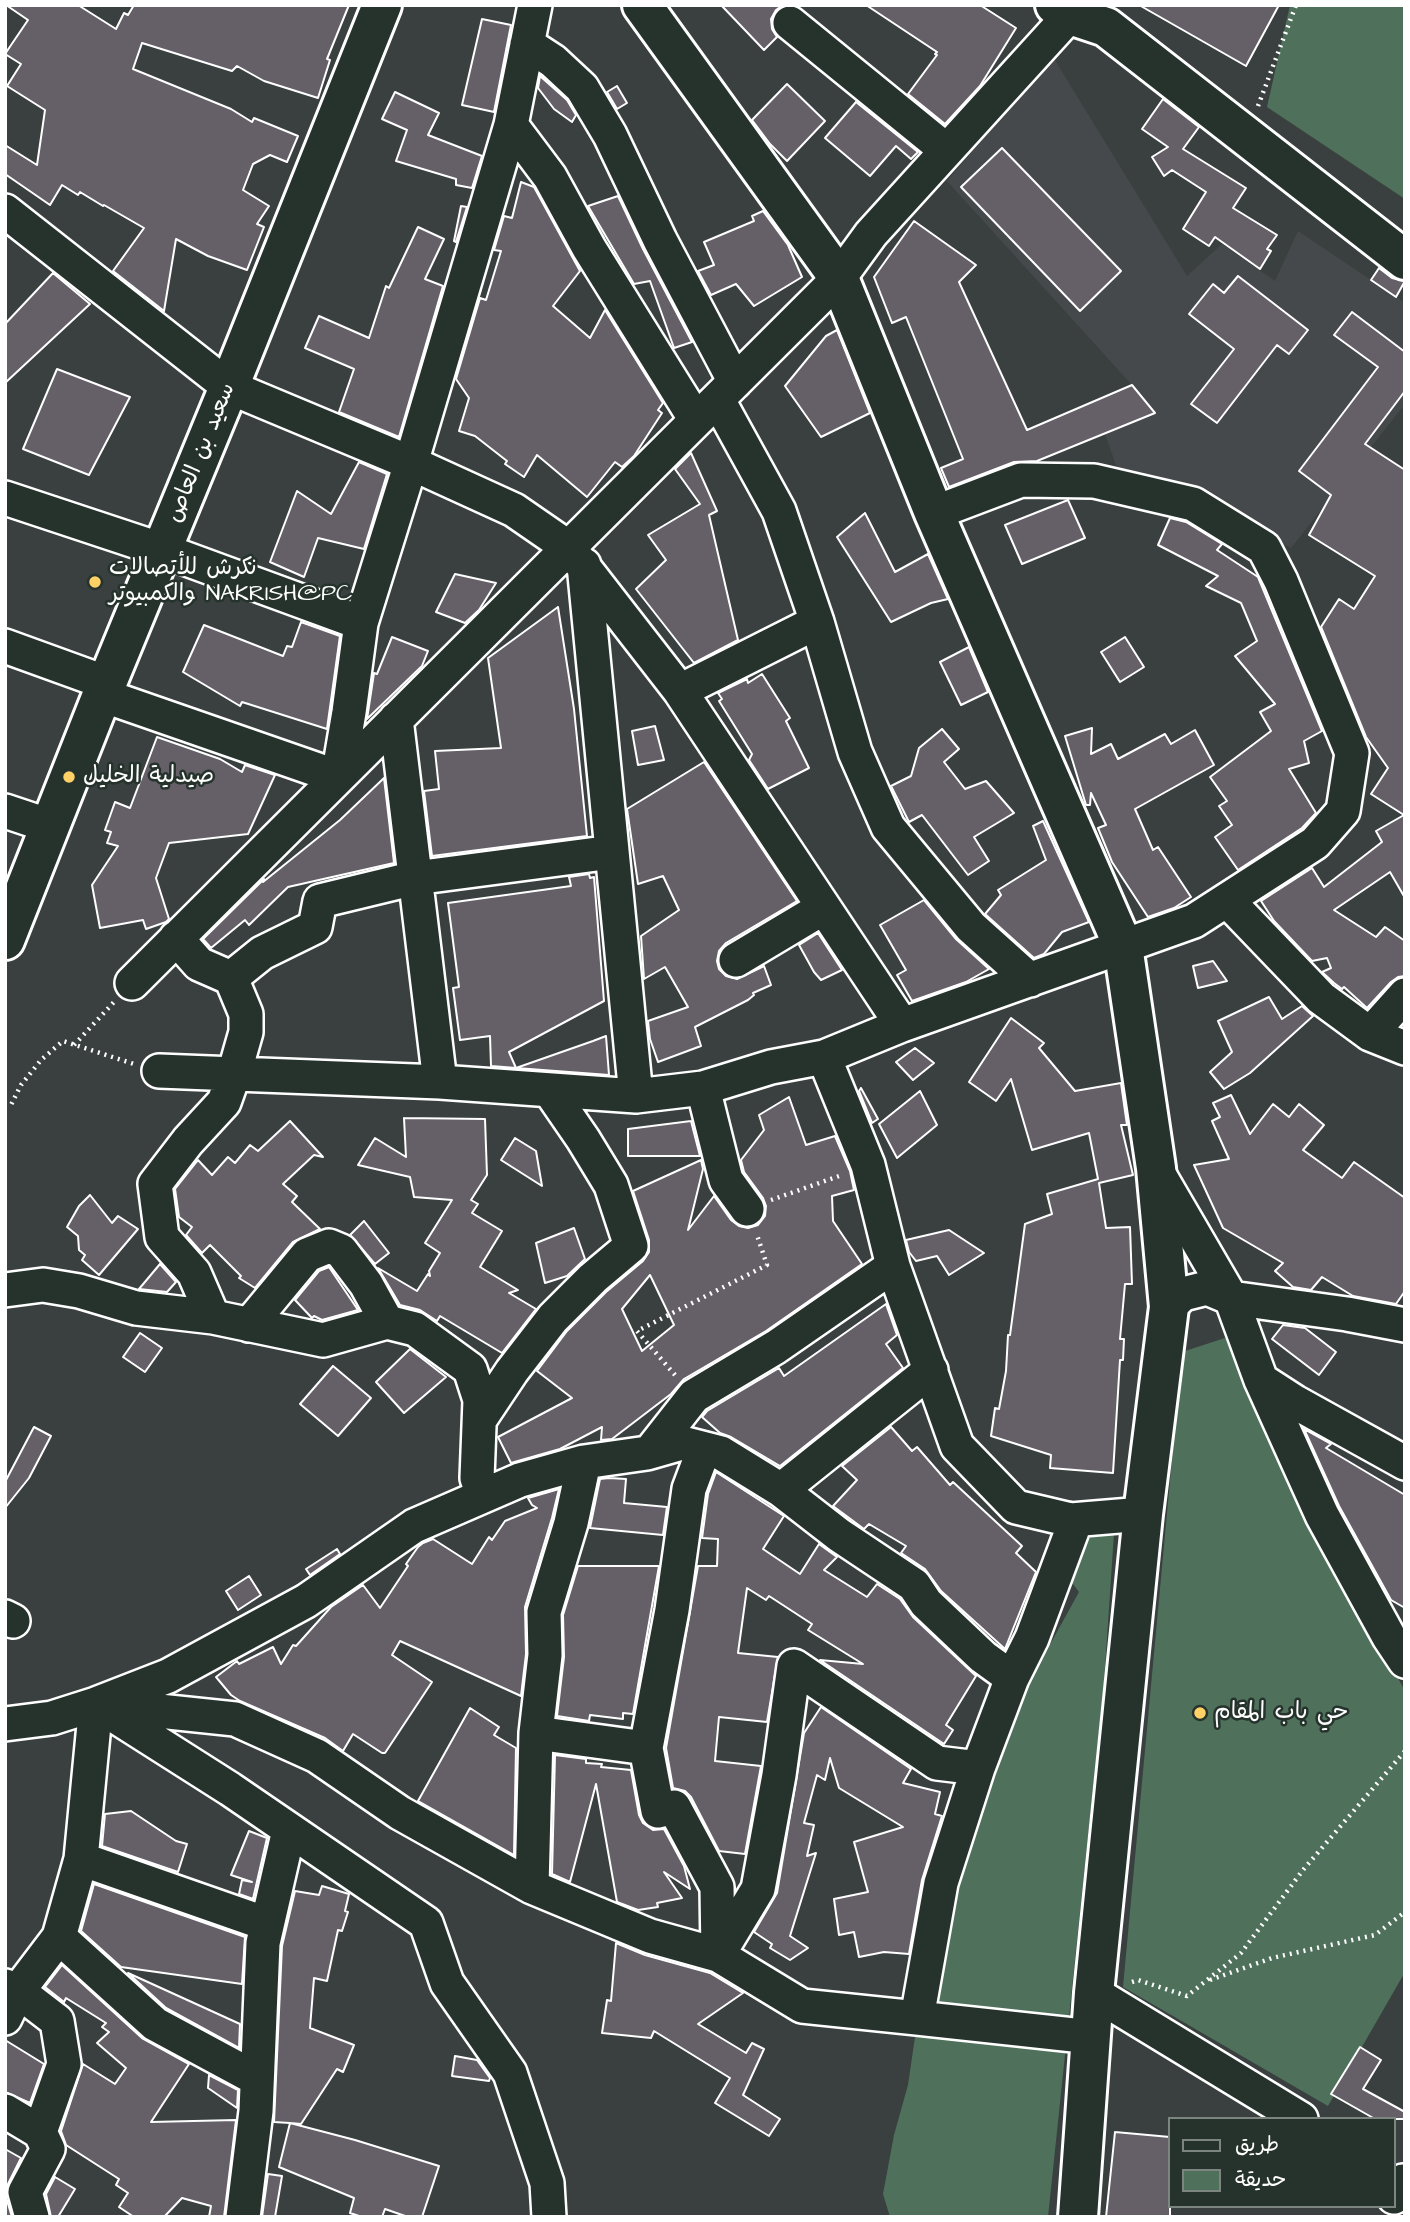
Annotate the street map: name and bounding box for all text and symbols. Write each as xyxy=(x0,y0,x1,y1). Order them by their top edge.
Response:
street label: سعيد بن العاص xyxy=(161,379,243,527)
place label: نكرش للأتصالات والكمبيوتر NAKRISH@PC xyxy=(109,555,352,609)
marker: نكرش للأتصالات والكمبيوتر NAKRISH@PC xyxy=(87,574,103,590)
place label: صيدلية الخليل xyxy=(83,763,214,791)
marker: صيدلية الخليل xyxy=(61,769,77,785)
place label: حي باب المقام xyxy=(1214,1699,1349,1727)
marker: حي باب المقام xyxy=(1192,1705,1208,1721)
legend xyxy=(1168,2117,1396,2208)
text: طريق xyxy=(1235,2130,1279,2159)
text: حديقة xyxy=(1235,2165,1286,2194)

